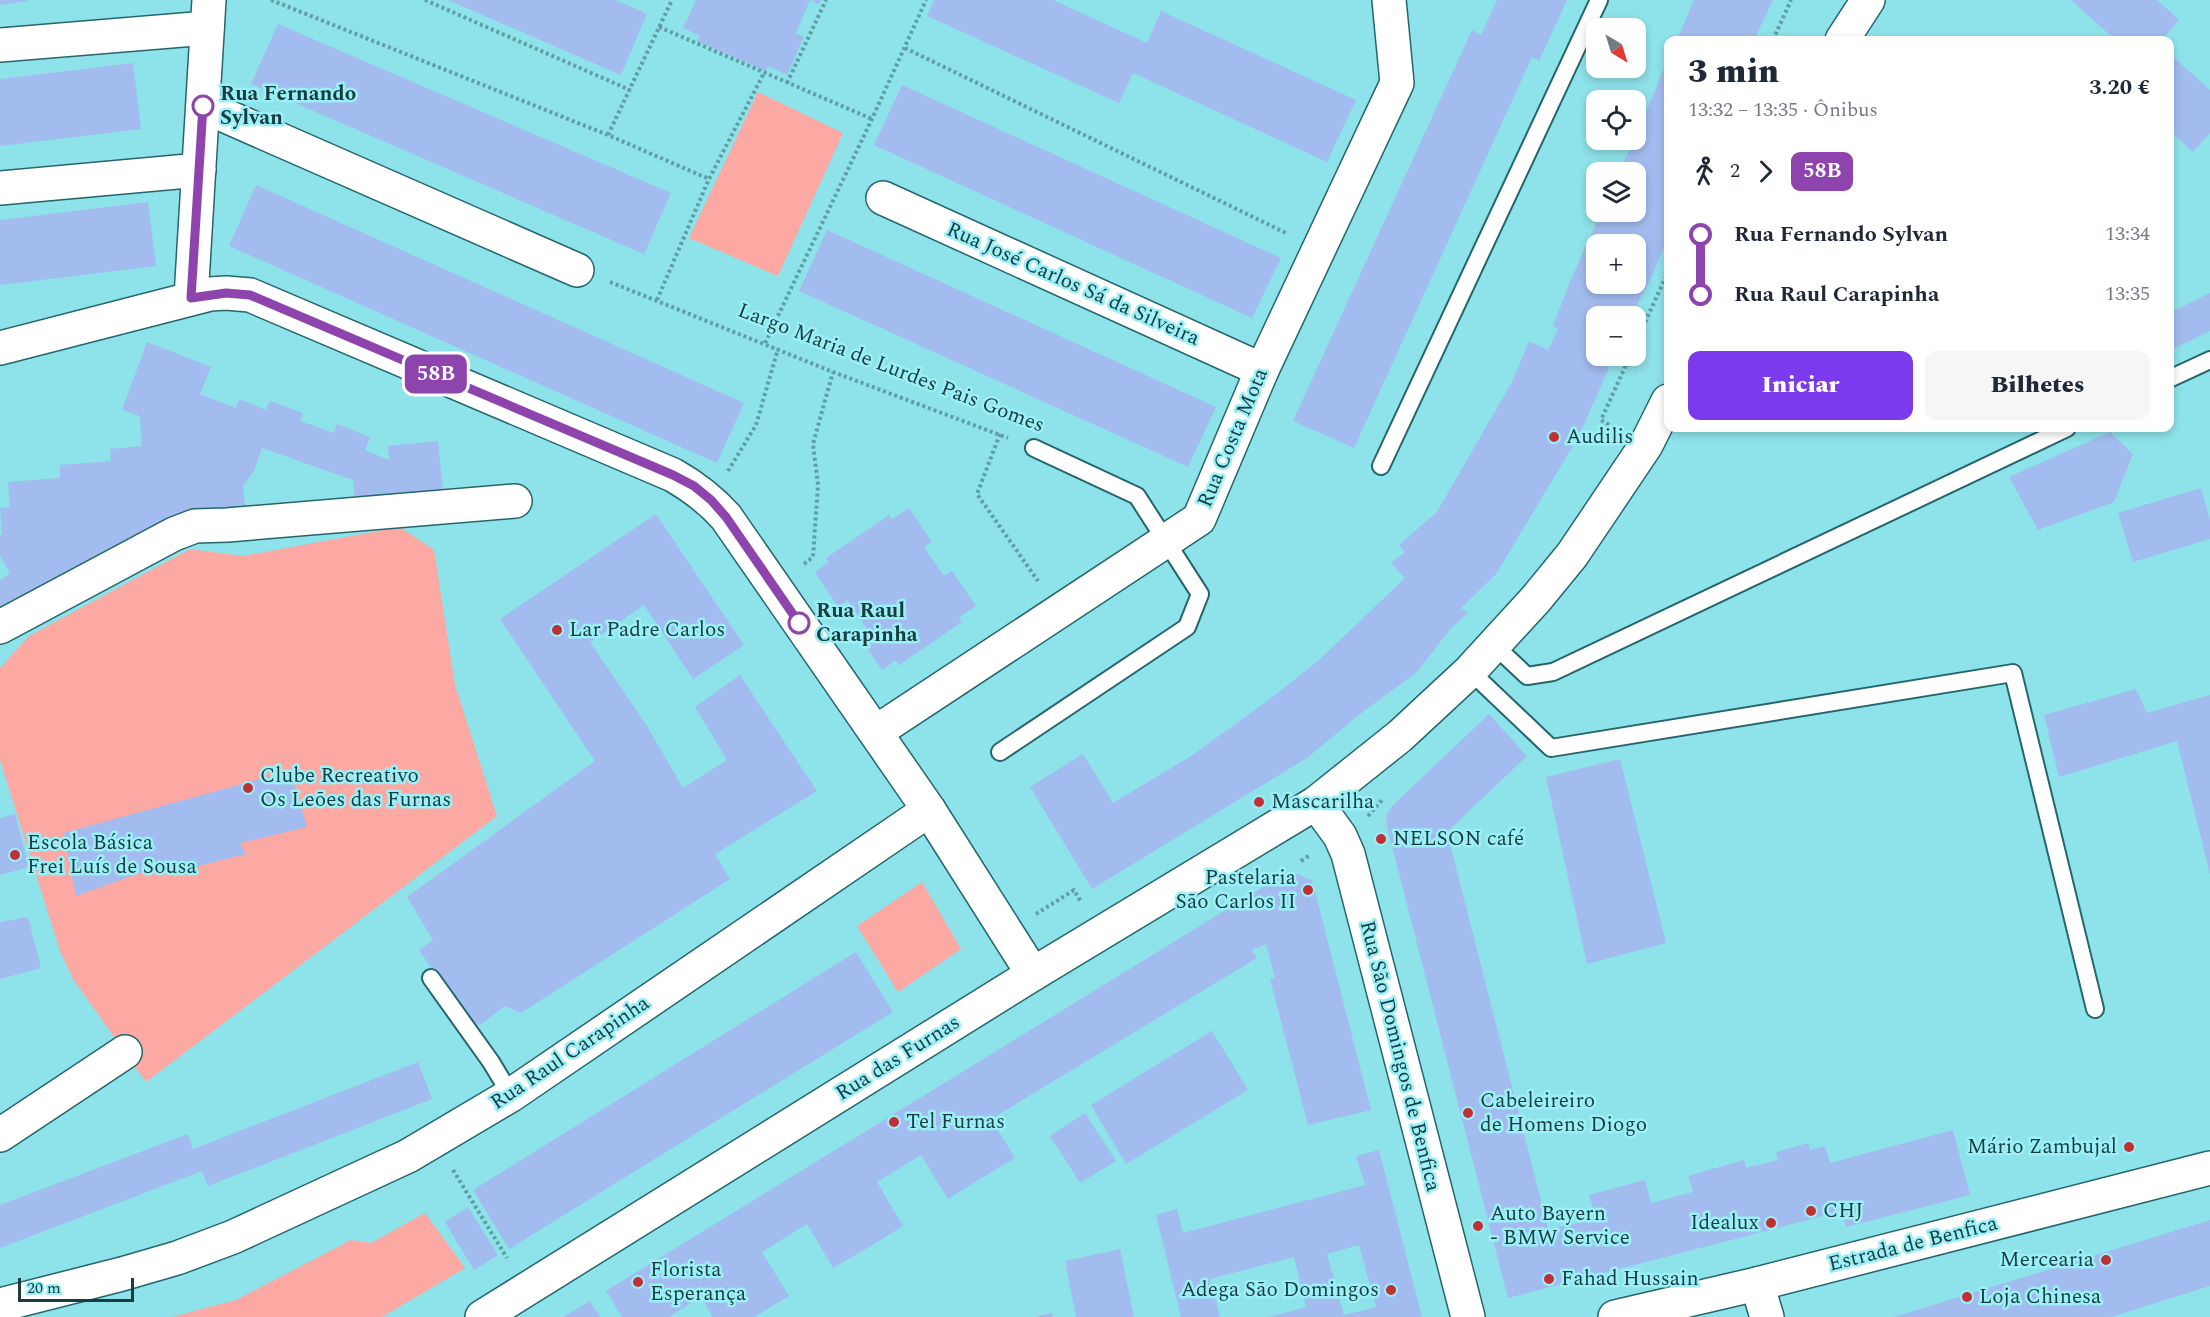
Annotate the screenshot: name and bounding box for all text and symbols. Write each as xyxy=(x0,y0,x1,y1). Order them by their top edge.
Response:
north arrow xyxy=(1586,18,1646,78)
map controls xyxy=(1586,18,1646,366)
text: 3 min xyxy=(1688,47,1779,97)
text: 3.20 € xyxy=(2089,71,2150,104)
place label: Rua Fernando Sylvan xyxy=(220,78,356,134)
button: locate xyxy=(1586,90,1646,150)
marker: Rua Fernando Sylvan xyxy=(192,95,214,117)
text: 13:32 – 13:35 · Ônibus xyxy=(1688,95,1878,125)
icon: walk xyxy=(1688,155,1721,188)
icon: forward xyxy=(1749,155,1782,188)
text: 58B xyxy=(1803,155,1841,187)
text: 2 xyxy=(1730,156,1740,186)
button: layers xyxy=(1586,162,1646,222)
street label: Rua José Carlos Sá da Silveira xyxy=(941,214,1205,355)
text: Rua Fernando Sylvan xyxy=(1734,218,1948,251)
text: 13:34 xyxy=(2105,219,2150,249)
button: + xyxy=(1586,234,1646,294)
text: Rua Raul Carapinha xyxy=(1734,278,1939,311)
text: 13:35 xyxy=(2105,279,2150,309)
street label: Largo Maria de Lurdes Pais Gomes xyxy=(733,295,1049,441)
button: − xyxy=(1586,306,1646,366)
button: Iniciar xyxy=(1688,351,1913,420)
button: Bilhetes xyxy=(1925,351,2150,420)
line badge: 58B xyxy=(402,354,470,394)
text: 58B xyxy=(417,358,455,390)
street label: Rua Costa Mota xyxy=(1189,363,1277,513)
place label: Audilis xyxy=(1566,421,1633,453)
marker: Audilis xyxy=(1547,430,1561,444)
place label: Rua Raul Carapinha xyxy=(816,595,918,651)
marker: Rua Raul Carapinha xyxy=(788,612,810,634)
place label: Lar Padre Carlos xyxy=(569,614,725,646)
marker: Lar Padre Carlos xyxy=(550,623,564,637)
place label: Clube Recreativo Os Leões das Furnas xyxy=(260,760,451,816)
marker: Clube Recreativo Os Leões das Furnas xyxy=(241,781,255,795)
place label: Mascarilha xyxy=(1271,786,1375,818)
marker: Mascarilha xyxy=(1252,795,1266,809)
place label: NELSON café xyxy=(1393,823,1524,855)
place label: Escola Básica Frei Luís de Sousa xyxy=(27,827,197,883)
marker: NELSON café xyxy=(1374,832,1388,846)
marker: Escola Básica Frei Luís de Sousa xyxy=(8,848,22,862)
place label: Pastelaria São Carlos II xyxy=(1176,862,1297,918)
marker: Pastelaria São Carlos II xyxy=(1301,883,1315,897)
street label: Rua São Domingos de Benfica xyxy=(1351,917,1449,1196)
street label: Rua Raul Carapinha xyxy=(484,987,657,1118)
street label: Rua das Furnas xyxy=(829,1007,967,1109)
place label: Cabeleireiro de Homens Diogo xyxy=(1480,1085,1647,1141)
place label: Tel Furnas xyxy=(906,1106,1005,1138)
marker: Cabeleireiro de Homens Diogo xyxy=(1461,1106,1475,1120)
marker: Tel Furnas xyxy=(887,1115,901,1129)
place label: Mário Zambujal xyxy=(1967,1131,2117,1163)
marker: Mário Zambujal xyxy=(2122,1140,2136,1154)
place label: CHJ xyxy=(1823,1195,1863,1227)
place label: Auto Bayern - BMW Service xyxy=(1490,1198,1630,1254)
marker: CHJ xyxy=(1804,1204,1818,1218)
place label: Idealux xyxy=(1690,1207,1759,1239)
street label: Estrada de Benfica xyxy=(1825,1207,2002,1281)
marker: Idealux xyxy=(1764,1216,1778,1230)
marker: Auto Bayern - BMW Service xyxy=(1471,1219,1485,1233)
place label: Mercearia xyxy=(2000,1244,2095,1276)
marker: Mercearia xyxy=(2099,1253,2113,1267)
place label: Florista Esperança xyxy=(650,1254,747,1310)
place label: Fahad Hussain xyxy=(1561,1263,1699,1295)
marker: Fahad Hussain xyxy=(1542,1272,1556,1286)
place label: Adega São Domingos xyxy=(1181,1274,1379,1306)
scale bar xyxy=(18,1275,134,1302)
marker: Florista Esperança xyxy=(631,1275,645,1289)
text: 20 m xyxy=(27,1276,61,1300)
place label: Loja Chinesa xyxy=(1979,1281,2102,1313)
marker: Adega São Domingos xyxy=(1384,1283,1398,1297)
marker: Loja Chinesa xyxy=(1960,1290,1974,1304)

